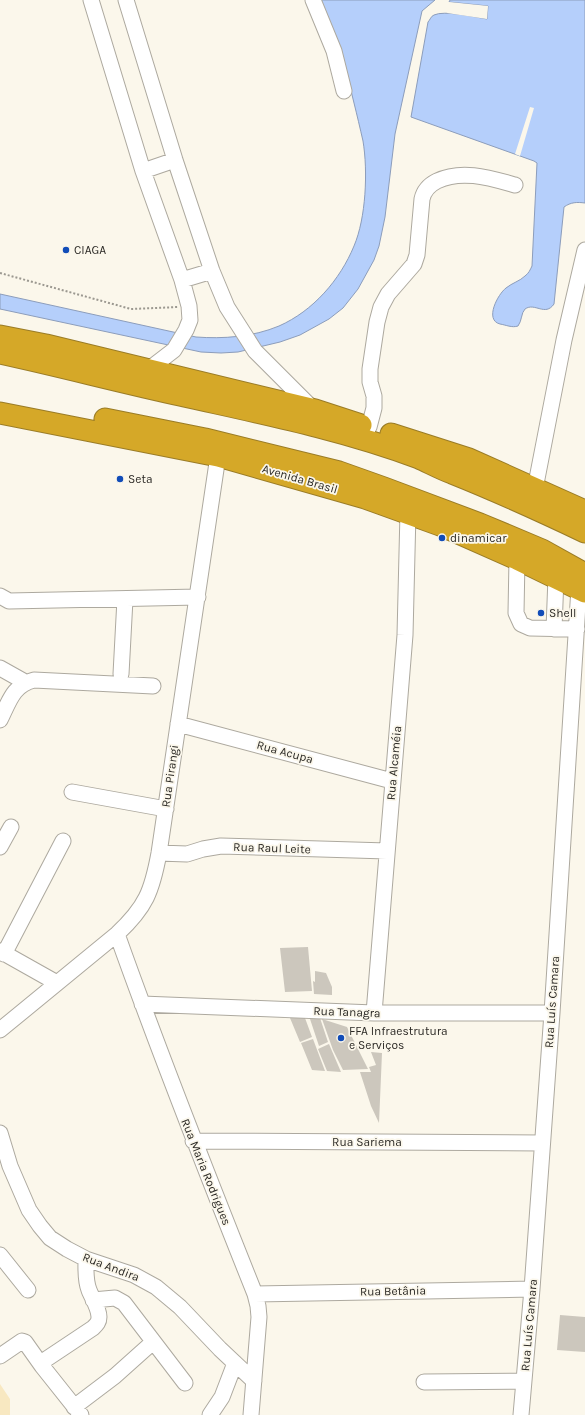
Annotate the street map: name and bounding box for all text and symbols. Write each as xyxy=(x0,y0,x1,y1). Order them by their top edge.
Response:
place label: CIAGA xyxy=(74,243,106,257)
marker: CIAGA xyxy=(61,245,71,255)
street label: Avenida Brasil xyxy=(261,462,339,496)
place label: Seta xyxy=(128,472,153,486)
marker: Seta xyxy=(115,474,125,484)
place label: dinamicar xyxy=(450,531,507,545)
marker: dinamicar xyxy=(437,533,447,543)
place label: Shell xyxy=(549,606,576,620)
marker: Shell xyxy=(536,608,546,618)
street label: Rua Alcaméia xyxy=(384,725,404,801)
street label: Rua Acupa xyxy=(255,738,315,766)
street label: Rua Pirangi xyxy=(159,744,181,808)
street label: Rua Raul Leite xyxy=(233,840,311,856)
street label: Rua Luís Camara xyxy=(542,955,562,1049)
street label: Rua Tanagra xyxy=(313,1004,381,1020)
place label: FFA Infraestrutura e Serviços xyxy=(349,1024,448,1052)
marker: FFA Infraestrutura e Serviços xyxy=(336,1033,346,1043)
street label: Rua Maria Rodrigues xyxy=(178,1117,234,1227)
street label: Rua Sariema xyxy=(332,1135,402,1149)
street label: Rua Andira xyxy=(81,1250,141,1284)
street label: Rua Luís Camara xyxy=(518,1278,540,1372)
street label: Rua Betânia xyxy=(360,1283,426,1299)

